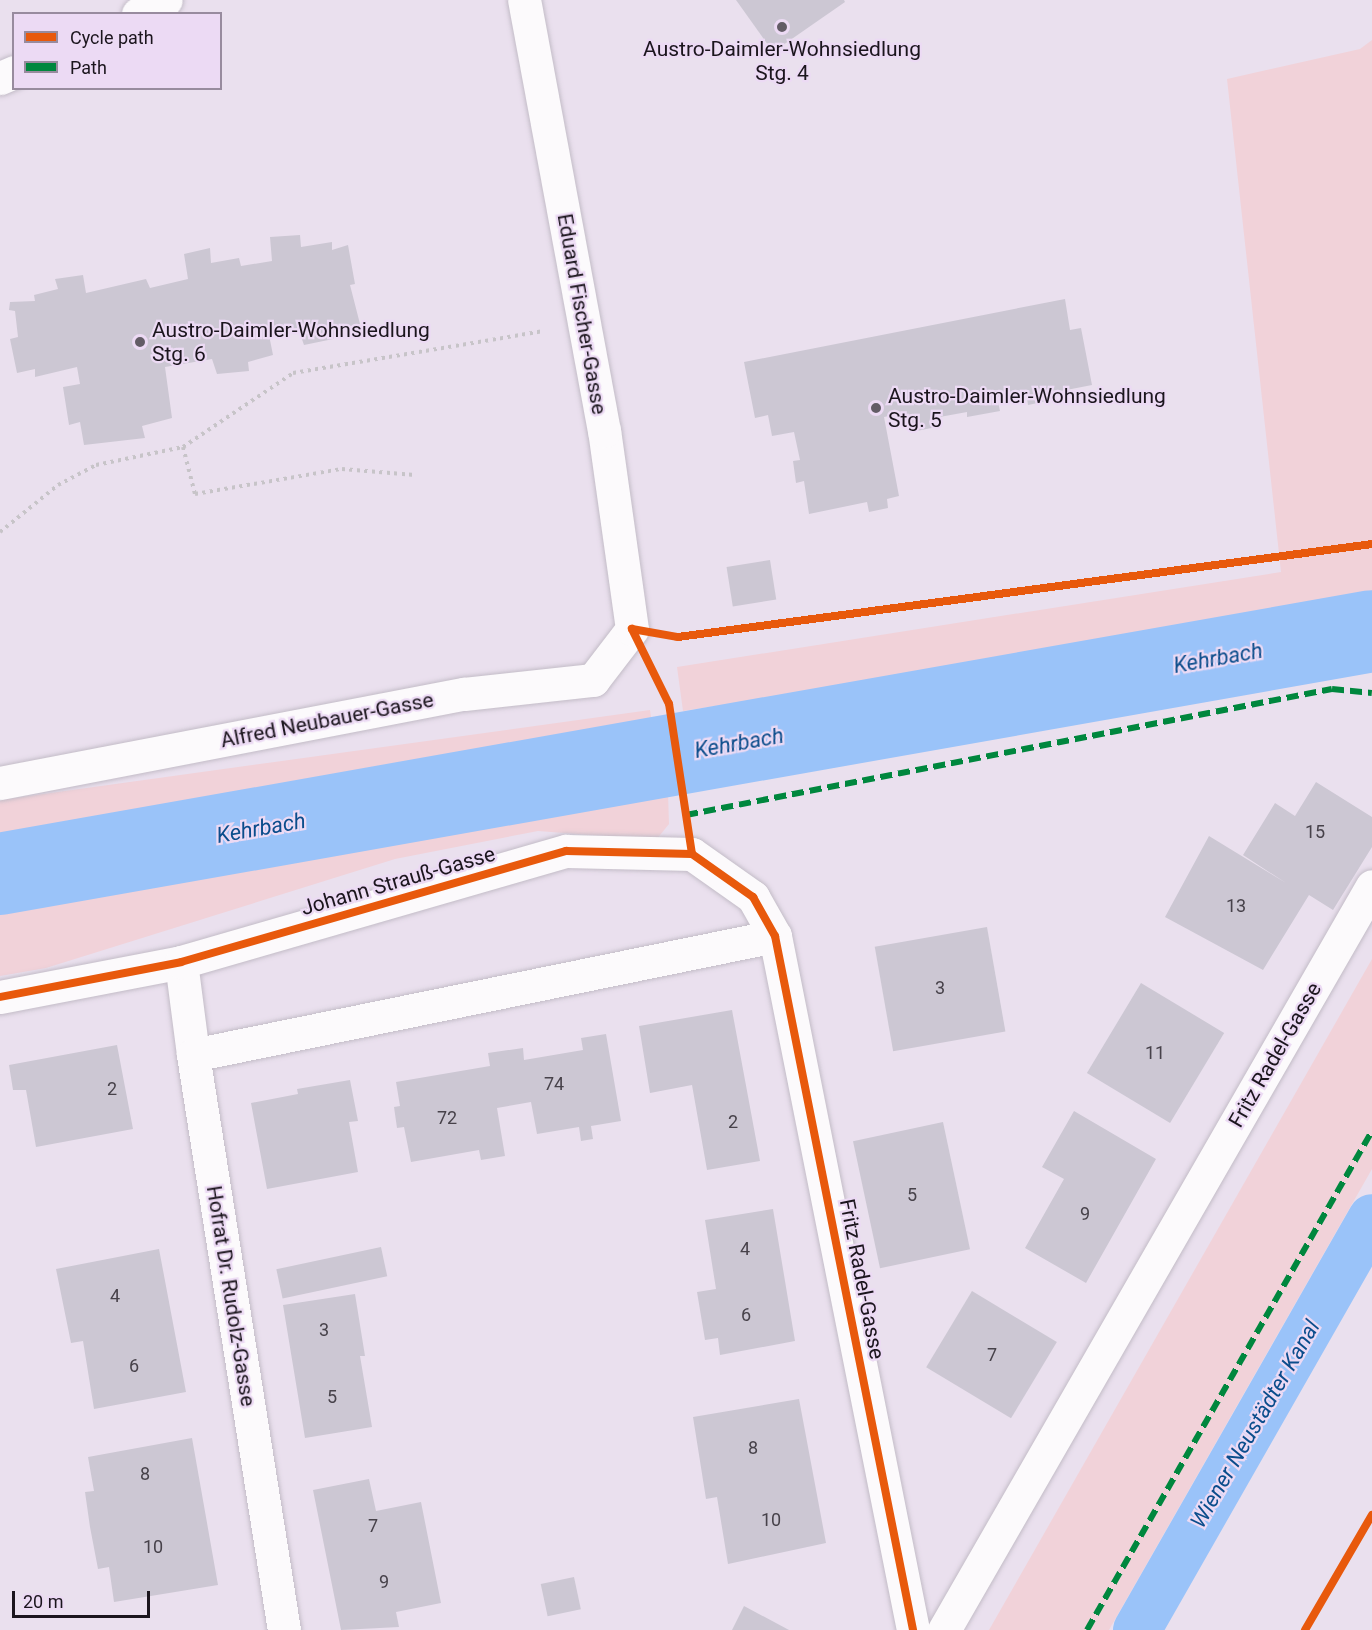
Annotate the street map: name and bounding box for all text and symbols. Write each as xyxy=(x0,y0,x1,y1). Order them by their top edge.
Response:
legend xyxy=(12,12,222,90)
marker: Austro-Daimler-Wohnsiedlung Stg. 4 xyxy=(775,20,789,34)
text: Cycle path xyxy=(70,27,154,48)
place label: Austro-Daimler-Wohnsiedlung Stg. 4 xyxy=(643,36,921,86)
text: Path xyxy=(70,57,107,78)
street label: Eduard Fischer-Gasse xyxy=(552,212,612,416)
place label: Austro-Daimler-Wohnsiedlung Stg. 6 xyxy=(152,317,430,367)
marker: Austro-Daimler-Wohnsiedlung Stg. 6 xyxy=(133,335,147,349)
place label: Austro-Daimler-Wohnsiedlung Stg. 5 xyxy=(888,383,1166,433)
marker: Austro-Daimler-Wohnsiedlung Stg. 5 xyxy=(869,401,883,415)
water label: Kehrbach xyxy=(1171,637,1265,679)
street label: Alfred Neubauer-Gasse xyxy=(218,687,436,753)
water label: Kehrbach xyxy=(692,722,786,764)
water label: Kehrbach xyxy=(214,807,308,849)
house number: 15 xyxy=(1305,821,1325,843)
street label: Johann Strauß-Gasse xyxy=(298,841,498,921)
house number: 13 xyxy=(1226,895,1246,917)
house number: 3 xyxy=(935,977,945,999)
street label: Fritz Radel-Gasse xyxy=(1223,978,1327,1132)
house number: 11 xyxy=(1145,1042,1165,1064)
house number: 74 xyxy=(544,1073,564,1095)
house number: 2 xyxy=(107,1078,117,1100)
house number: 72 xyxy=(437,1107,457,1129)
house number: 2 xyxy=(728,1111,738,1133)
street label: Hofrat Dr. Rudolz-Gasse xyxy=(201,1184,261,1408)
house number: 5 xyxy=(907,1184,917,1206)
street label: Fritz Radel-Gasse xyxy=(834,1197,890,1361)
house number: 9 xyxy=(1080,1203,1090,1225)
house number: 4 xyxy=(740,1238,750,1260)
house number: 4 xyxy=(110,1285,120,1307)
house number: 6 xyxy=(741,1304,751,1326)
water label: Wiener Neustädter Kanal xyxy=(1185,1315,1325,1533)
house number: 3 xyxy=(319,1319,329,1341)
house number: 7 xyxy=(987,1344,997,1366)
house number: 6 xyxy=(129,1355,139,1377)
house number: 5 xyxy=(327,1386,337,1408)
house number: 8 xyxy=(748,1437,758,1459)
house number: 8 xyxy=(140,1463,150,1485)
house number: 10 xyxy=(761,1509,781,1531)
house number: 7 xyxy=(368,1515,378,1537)
house number: 10 xyxy=(143,1536,163,1558)
house number: 9 xyxy=(379,1571,389,1593)
scale bar xyxy=(15,1579,153,1617)
text: 20 m xyxy=(23,1591,63,1612)

